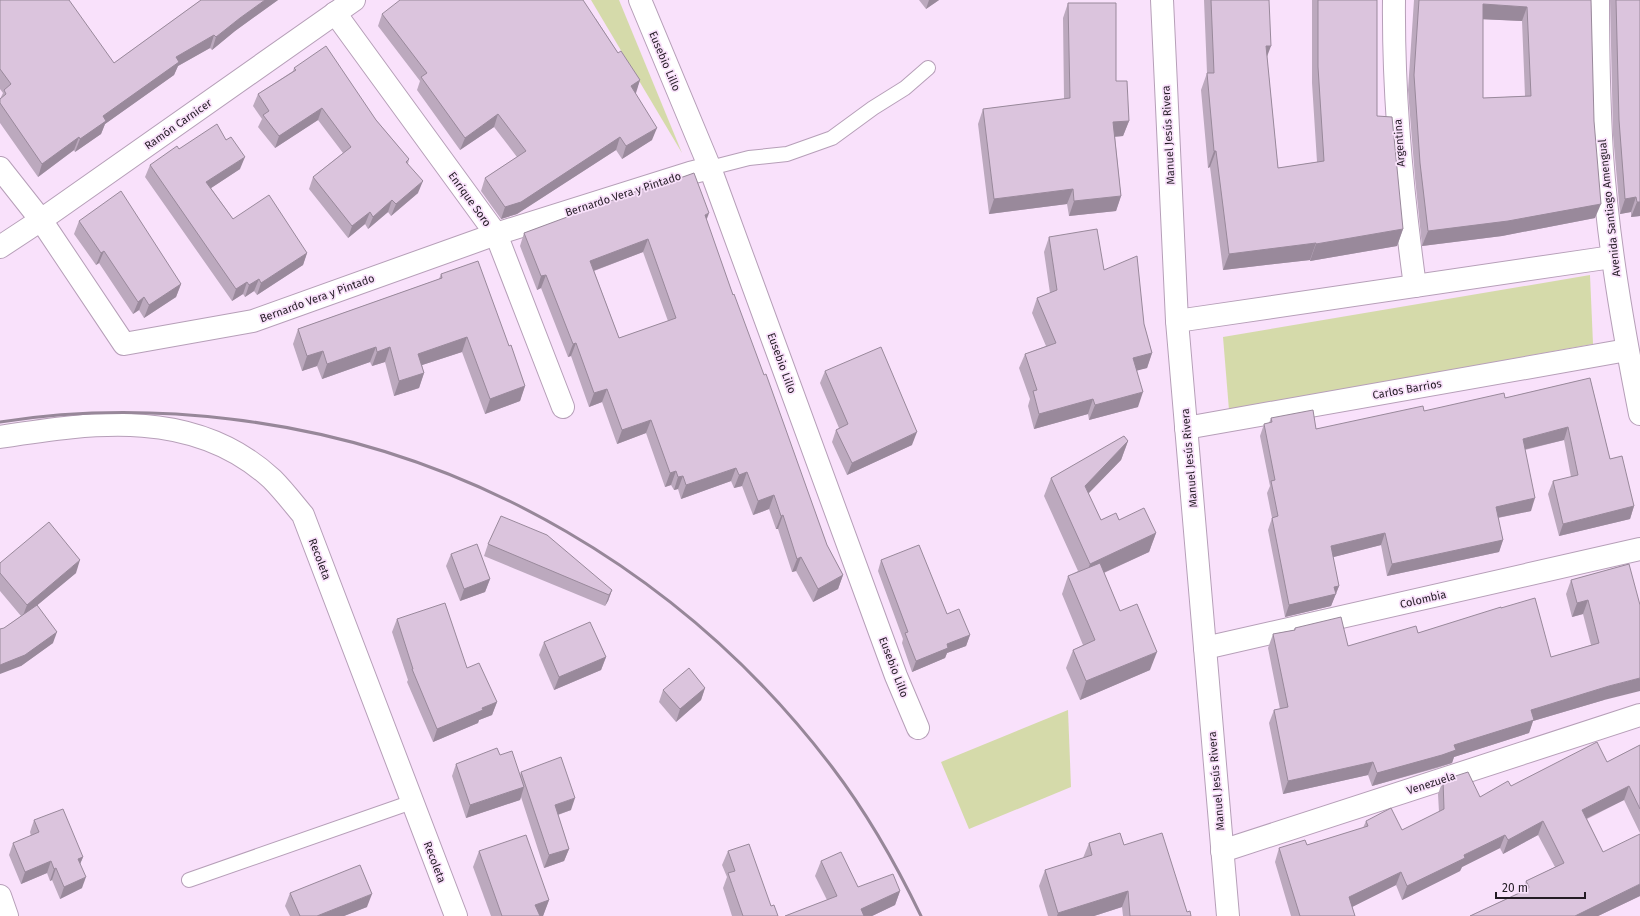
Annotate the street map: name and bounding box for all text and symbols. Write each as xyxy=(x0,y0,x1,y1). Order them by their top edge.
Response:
street label: Eusebio Lillo xyxy=(646,29,683,93)
street label: Manuel Jesús Rivera xyxy=(1159,85,1178,185)
street label: Ramón Carnicer xyxy=(142,96,215,152)
street label: Argentina xyxy=(1391,119,1408,167)
street label: Avenida Santiago Amengual xyxy=(1596,139,1623,277)
street label: Enrique Soro xyxy=(445,169,494,229)
street label: Bernardo Vera y Pintado xyxy=(564,170,683,219)
street label: Bernardo Vera y Pintado xyxy=(258,272,376,325)
street label: Eusebio Lillo xyxy=(765,331,799,395)
street label: Carlos Barrios xyxy=(1372,377,1443,402)
street label: Manuel Jesús Rivera xyxy=(1179,408,1200,508)
street label: Recoleta xyxy=(306,537,333,582)
street label: Colombia xyxy=(1399,588,1447,611)
street label: Eusebio Lillo xyxy=(876,635,911,699)
street label: Manuel Jesús Rivera xyxy=(1206,731,1227,831)
street label: Venezuela xyxy=(1405,769,1457,797)
street label: Recoleta xyxy=(421,840,448,885)
scale bar xyxy=(1496,874,1585,900)
text: 20 m xyxy=(1502,881,1528,895)

